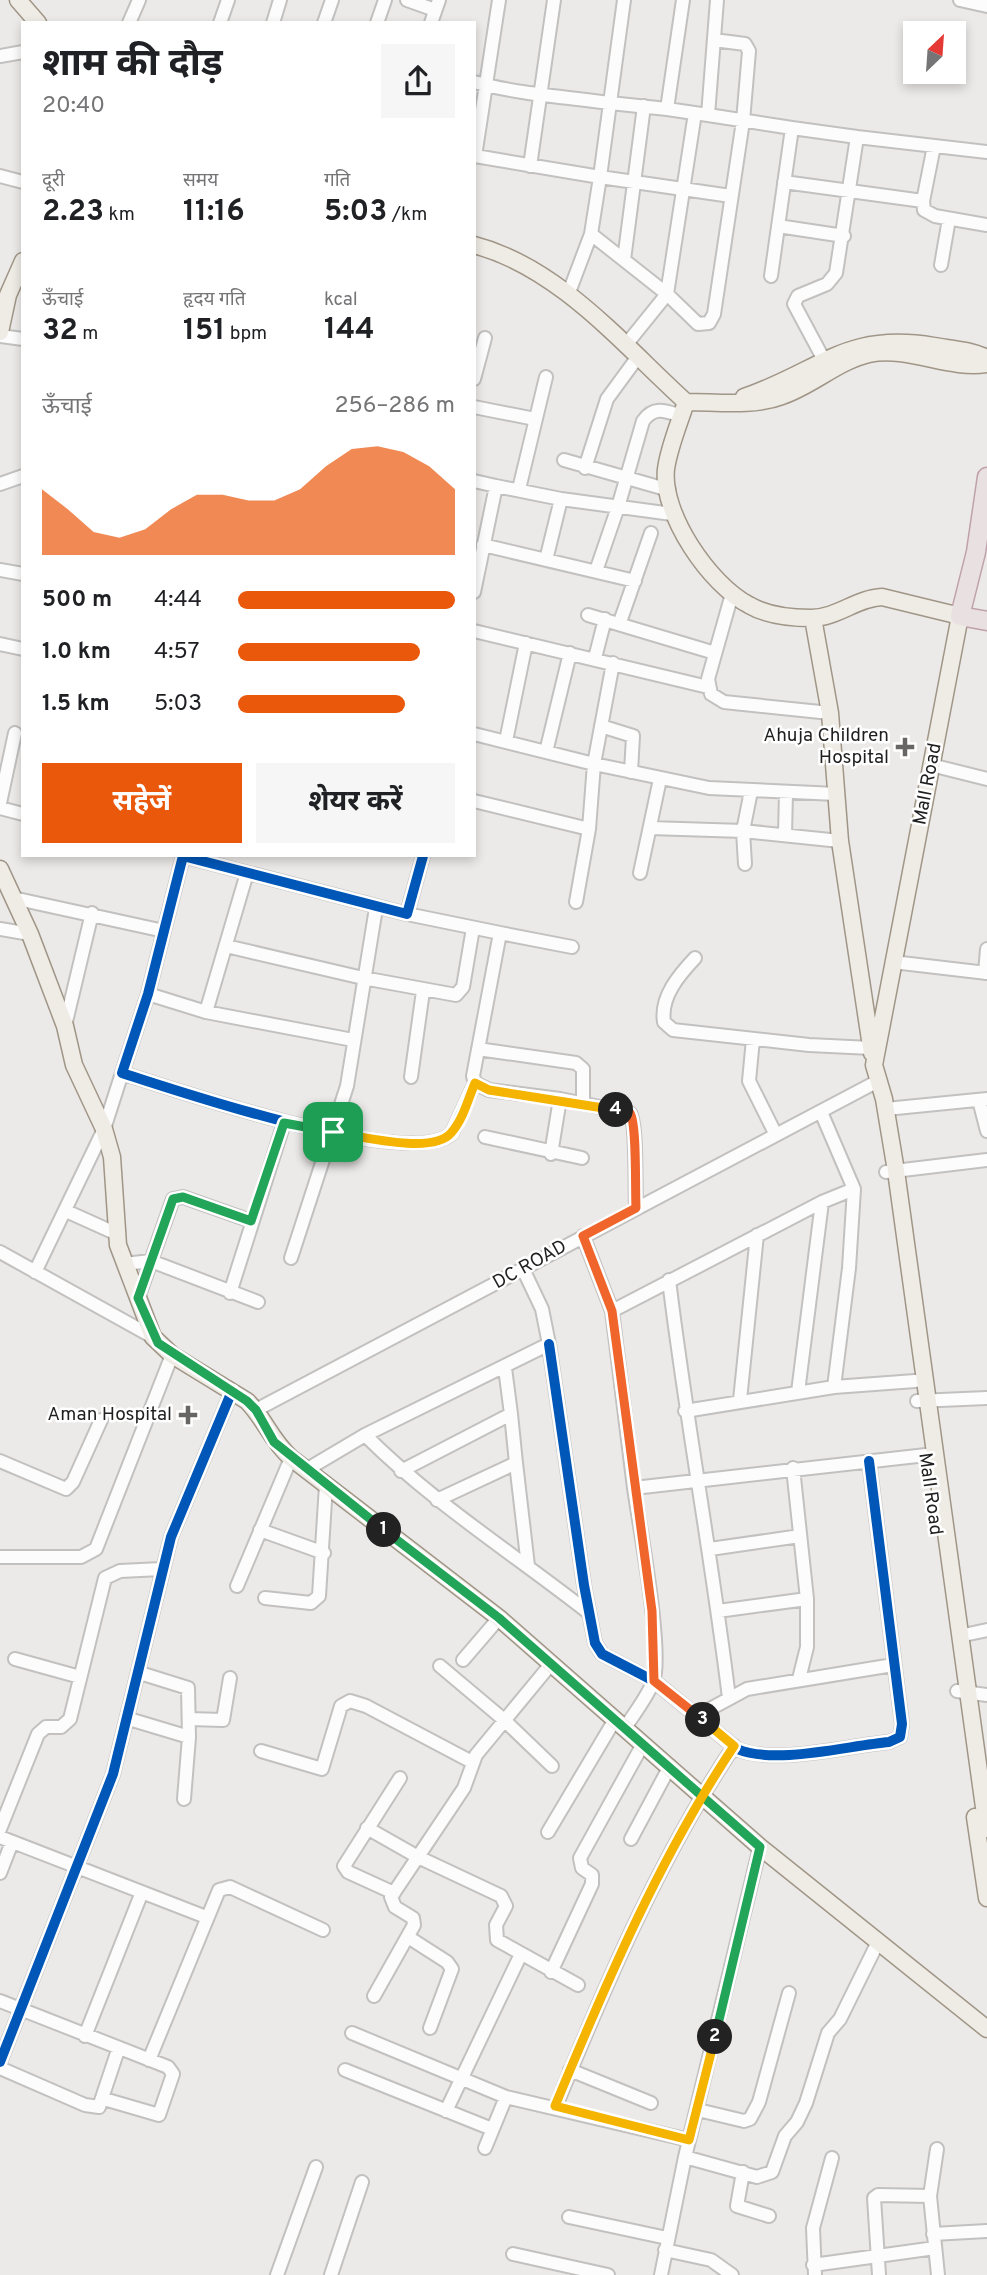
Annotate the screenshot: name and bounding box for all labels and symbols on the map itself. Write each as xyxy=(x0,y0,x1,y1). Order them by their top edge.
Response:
north arrow xyxy=(903,21,966,84)
place label: Ahuja Children Hospital xyxy=(763,724,889,770)
marker: Ahuja Children Hospital xyxy=(895,737,915,757)
street label: Mall Road xyxy=(908,741,948,827)
pin: 4 xyxy=(598,1092,634,1128)
pin xyxy=(303,1102,363,1162)
street label: DC ROAD xyxy=(489,1235,571,1295)
place label: Aman Hospital xyxy=(47,1403,172,1427)
marker: Aman Hospital xyxy=(178,1405,198,1425)
street label: Mall Road xyxy=(912,1451,948,1537)
pin: 1 xyxy=(366,1512,402,1548)
pin: 3 xyxy=(686,1702,720,1738)
pin: 2 xyxy=(698,2020,732,2054)

